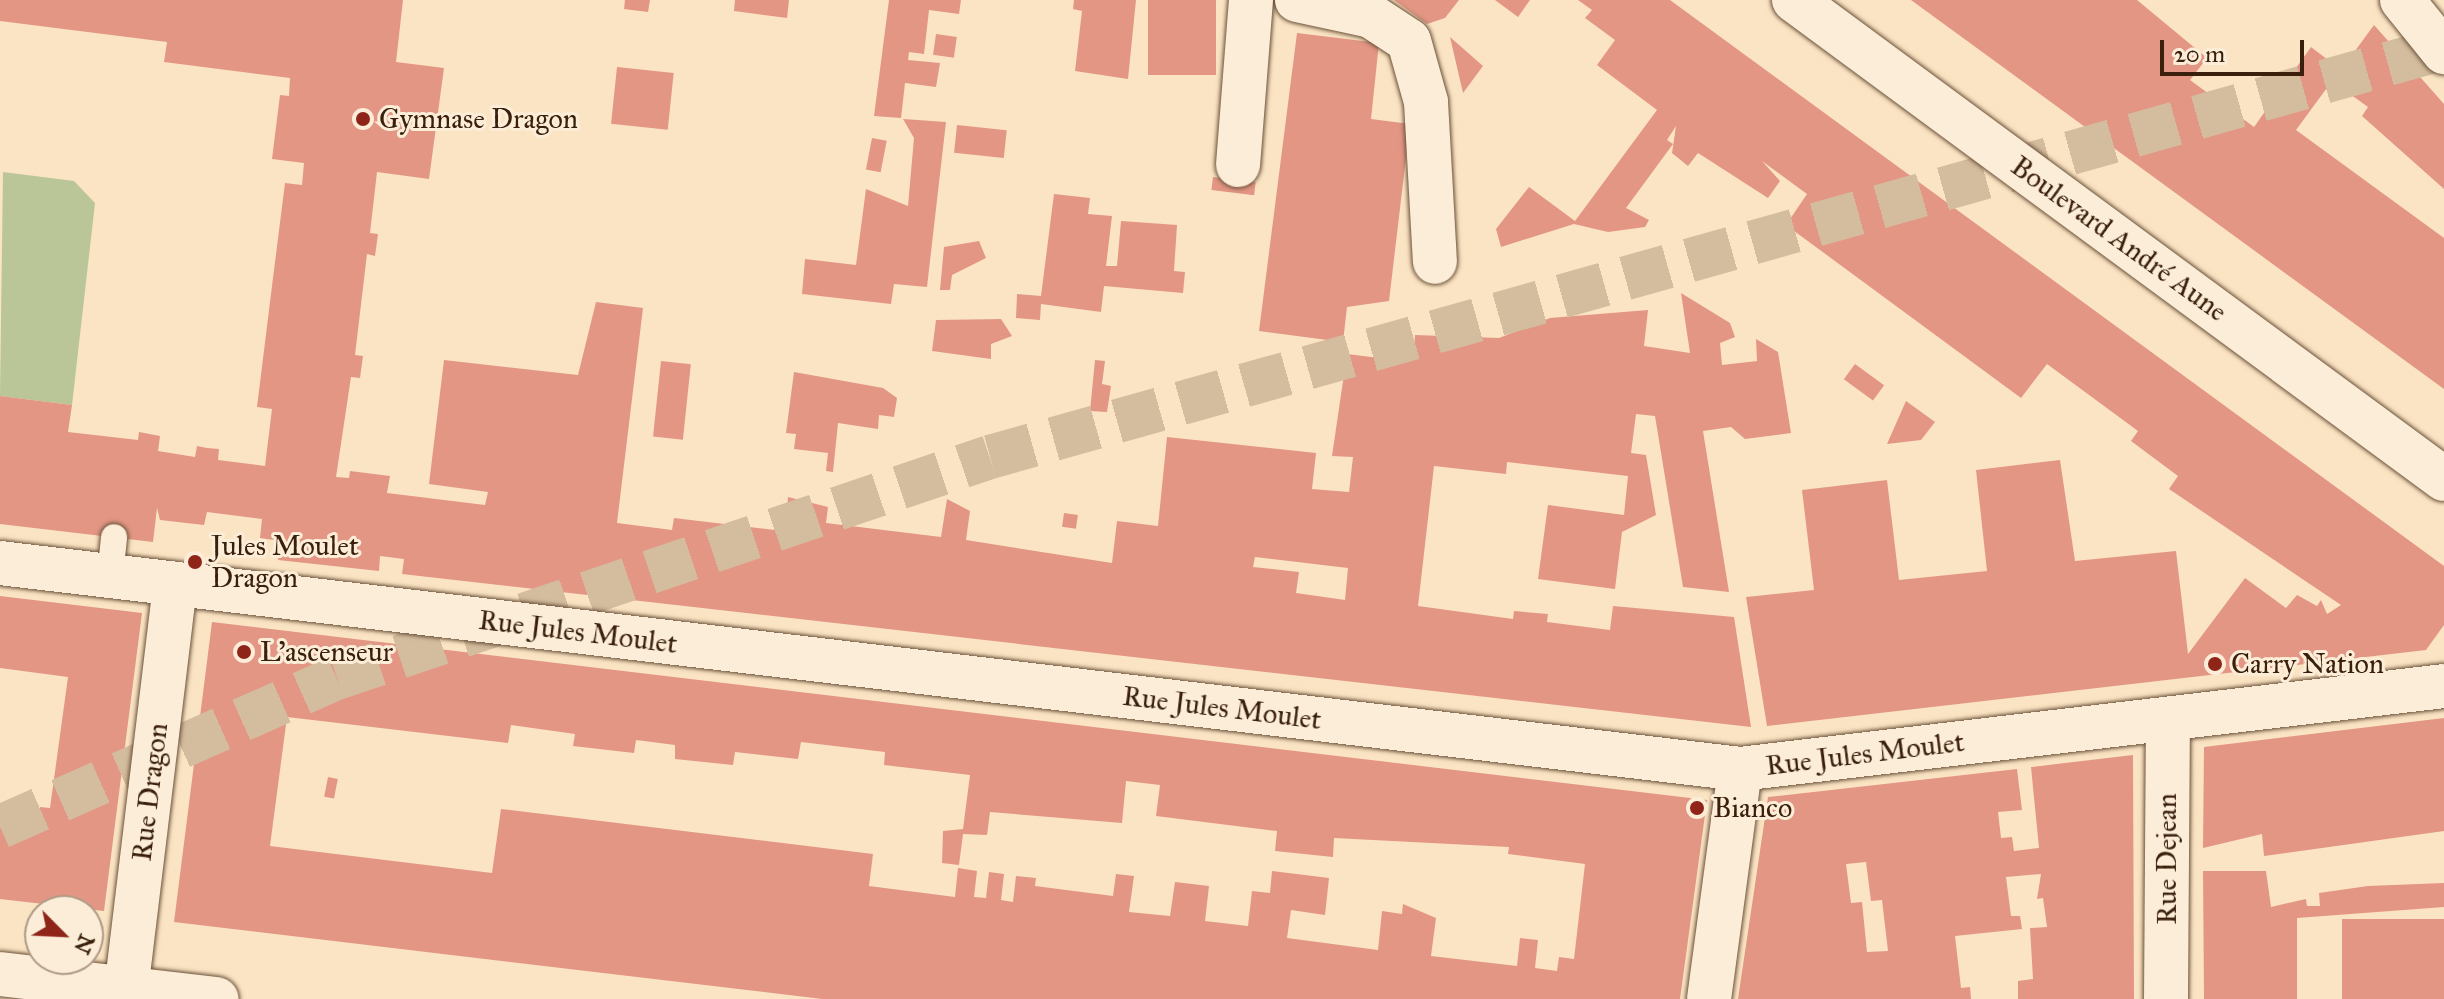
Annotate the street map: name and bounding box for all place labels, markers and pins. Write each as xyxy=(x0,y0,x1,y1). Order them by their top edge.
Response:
place label: Gymnase Dragon xyxy=(379,102,578,136)
marker: Gymnase Dragon xyxy=(354,110,372,128)
place label: Jules Moulet Dragon xyxy=(211,529,359,595)
marker: Jules Moulet Dragon xyxy=(186,553,204,571)
place label: L'ascenseur xyxy=(260,635,393,669)
marker: L'ascenseur xyxy=(235,643,253,661)
place label: Carry Nation xyxy=(2231,647,2384,681)
marker: Carry Nation xyxy=(2206,655,2224,673)
place label: Bianco xyxy=(1713,791,1792,825)
marker: Bianco xyxy=(1688,799,1706,817)

